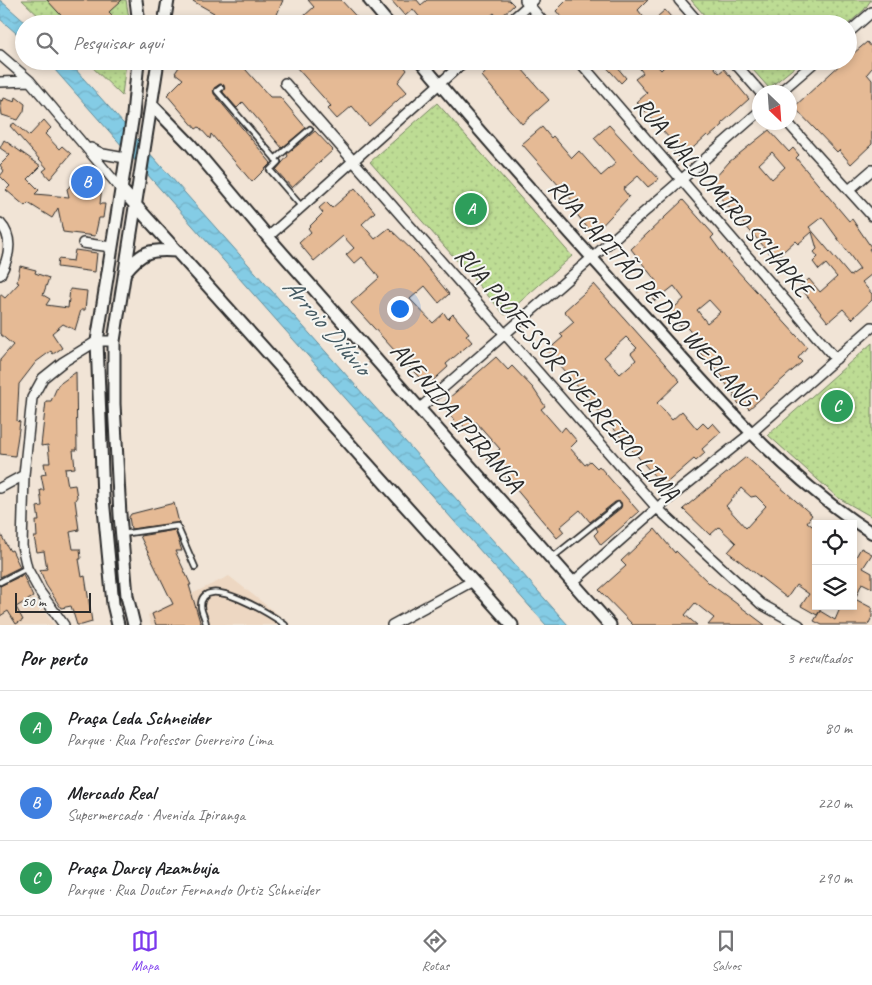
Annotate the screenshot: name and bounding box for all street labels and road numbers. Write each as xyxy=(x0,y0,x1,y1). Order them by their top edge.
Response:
street label: RUA WALDOMIRO SCHAPKE xyxy=(627,90,821,307)
street label: RUA CAPITÃO PEDRO WERLANG xyxy=(541,172,764,415)
street label: RUA PROFESSOR GUERREIRO LIMA xyxy=(448,240,687,508)
street label: AVENIDA IPIRANGA xyxy=(383,335,531,499)

